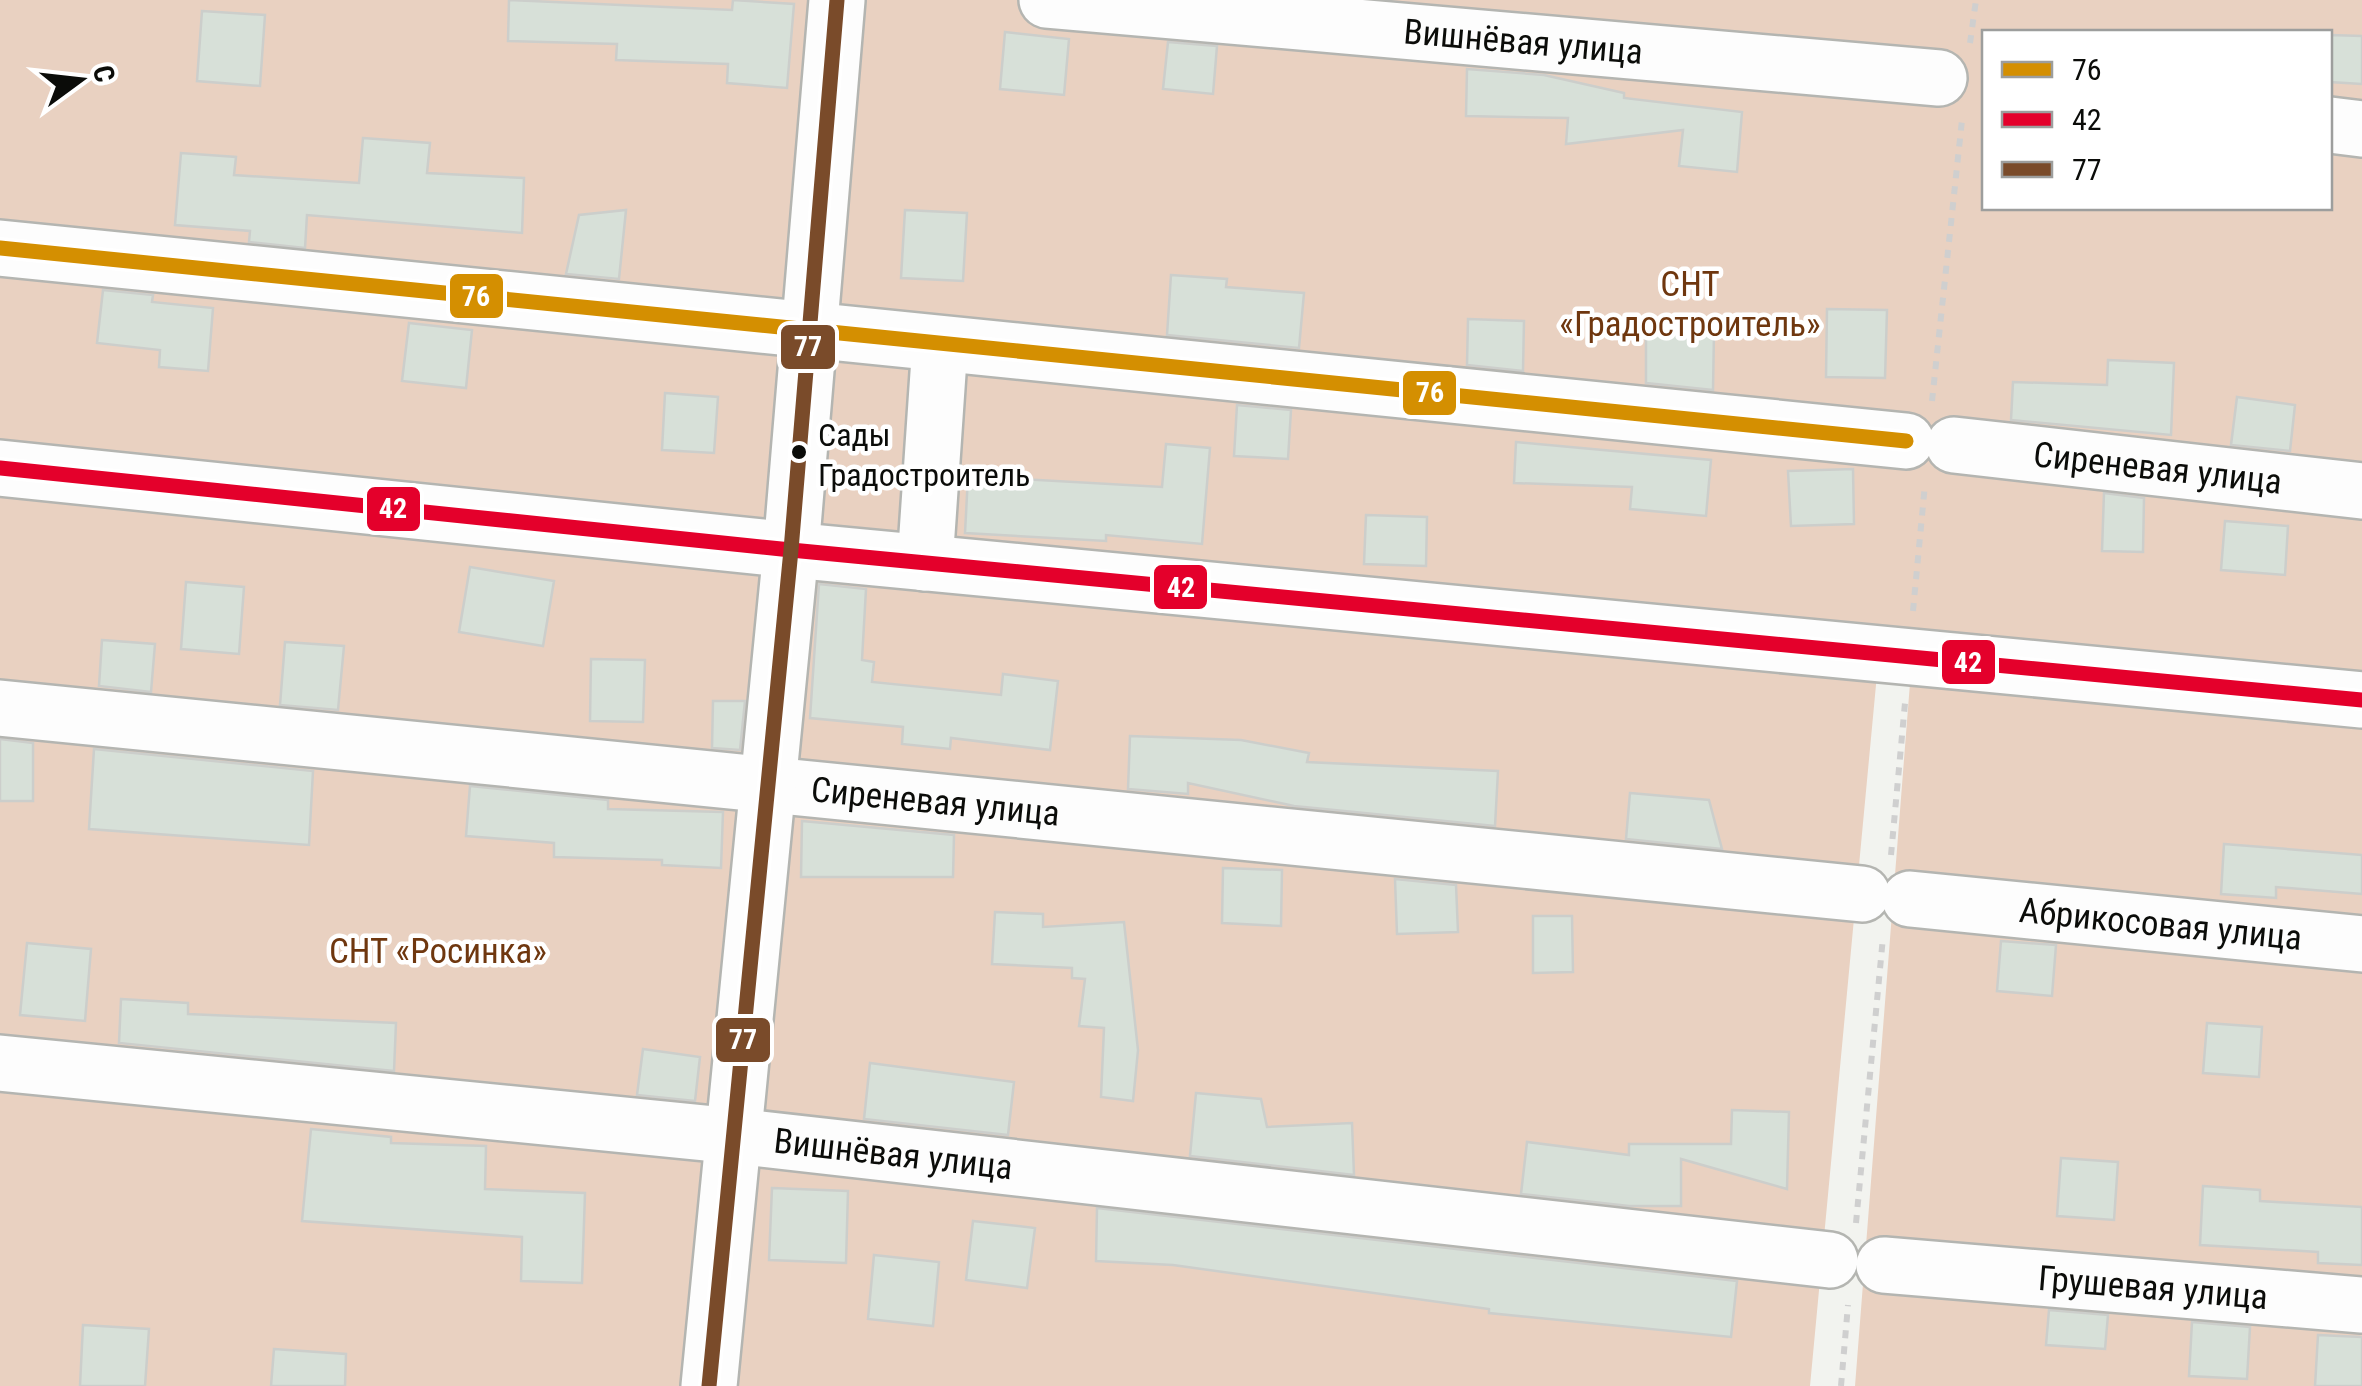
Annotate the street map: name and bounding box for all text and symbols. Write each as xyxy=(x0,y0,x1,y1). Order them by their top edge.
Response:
street label: Вишнёвая улица xyxy=(1402,11,1644,73)
north arrow xyxy=(30,30,130,130)
legend xyxy=(1982,30,2332,210)
text: 76 xyxy=(2072,52,2102,87)
text: С xyxy=(86,62,122,86)
text: 42 xyxy=(2072,102,2102,137)
text: 77 xyxy=(2072,152,2102,187)
park label: СНТ «Градостроитель» xyxy=(1559,264,1821,345)
line badge: 76 xyxy=(448,272,505,320)
text: 76 xyxy=(462,280,490,313)
line badge: 77 xyxy=(779,323,837,371)
text: 77 xyxy=(794,330,822,363)
line badge: 76 xyxy=(1401,369,1458,417)
text: 76 xyxy=(1416,376,1444,409)
place label: Сады Градостроитель xyxy=(818,416,1030,494)
street label: Сиреневая улица xyxy=(2031,434,2284,503)
marker: Сады Градостроитель xyxy=(789,442,809,462)
line badge: 42 xyxy=(365,485,422,533)
text: 42 xyxy=(379,492,407,525)
line badge: 42 xyxy=(1152,563,1209,611)
text: 42 xyxy=(1167,571,1195,604)
line badge: 42 xyxy=(1940,638,1997,686)
text: 42 xyxy=(1954,646,1982,679)
street label: Сиреневая улица xyxy=(809,769,1062,835)
street label: Абрикосовая улица xyxy=(2017,890,2304,959)
park label: СНТ «Росинка» xyxy=(329,931,547,972)
line badge: 77 xyxy=(714,1016,772,1064)
text: 77 xyxy=(729,1023,757,1056)
street label: Вишнёвая улица xyxy=(772,1121,1015,1188)
street label: Грушевая улица xyxy=(2037,1258,2269,1318)

